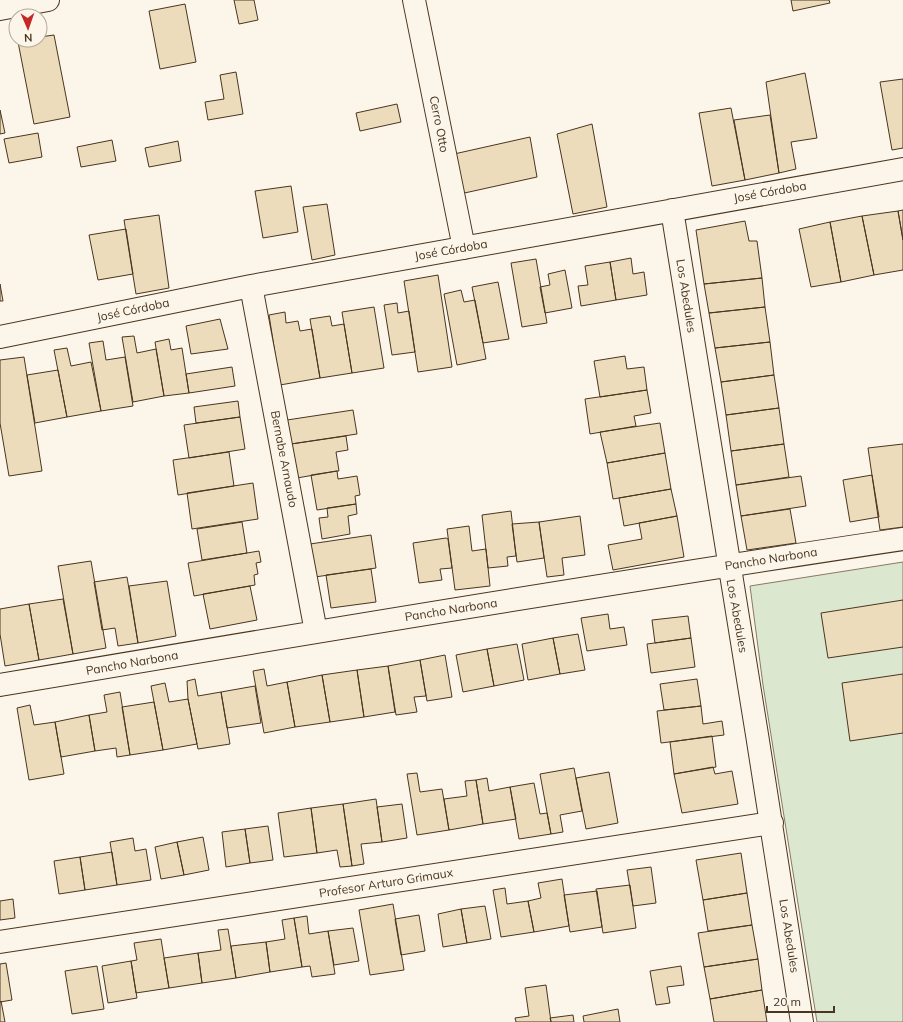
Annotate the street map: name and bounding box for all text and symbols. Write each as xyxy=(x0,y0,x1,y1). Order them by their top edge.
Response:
north arrow xyxy=(8,8,48,48)
text: N xyxy=(24,31,33,45)
street label: Cerro Otto xyxy=(427,94,452,154)
street label: José Córdoba xyxy=(732,178,808,205)
street label: José Córdoba xyxy=(413,236,489,263)
street label: Los Abedules xyxy=(673,258,700,334)
street label: José Córdoba xyxy=(95,295,171,325)
street label: Bernabe Arnaudo xyxy=(268,409,301,509)
street label: Pancho Narbona xyxy=(724,544,818,573)
street label: Los Abedules xyxy=(724,578,751,654)
street label: Pancho Narbona xyxy=(404,595,498,624)
street label: Pancho Narbona xyxy=(85,647,179,678)
street label: Profesor Arturo Grimaux xyxy=(318,864,455,901)
street label: Los Abedules xyxy=(776,898,803,974)
scale bar xyxy=(767,988,834,1014)
text: 20 m xyxy=(773,994,801,1009)

